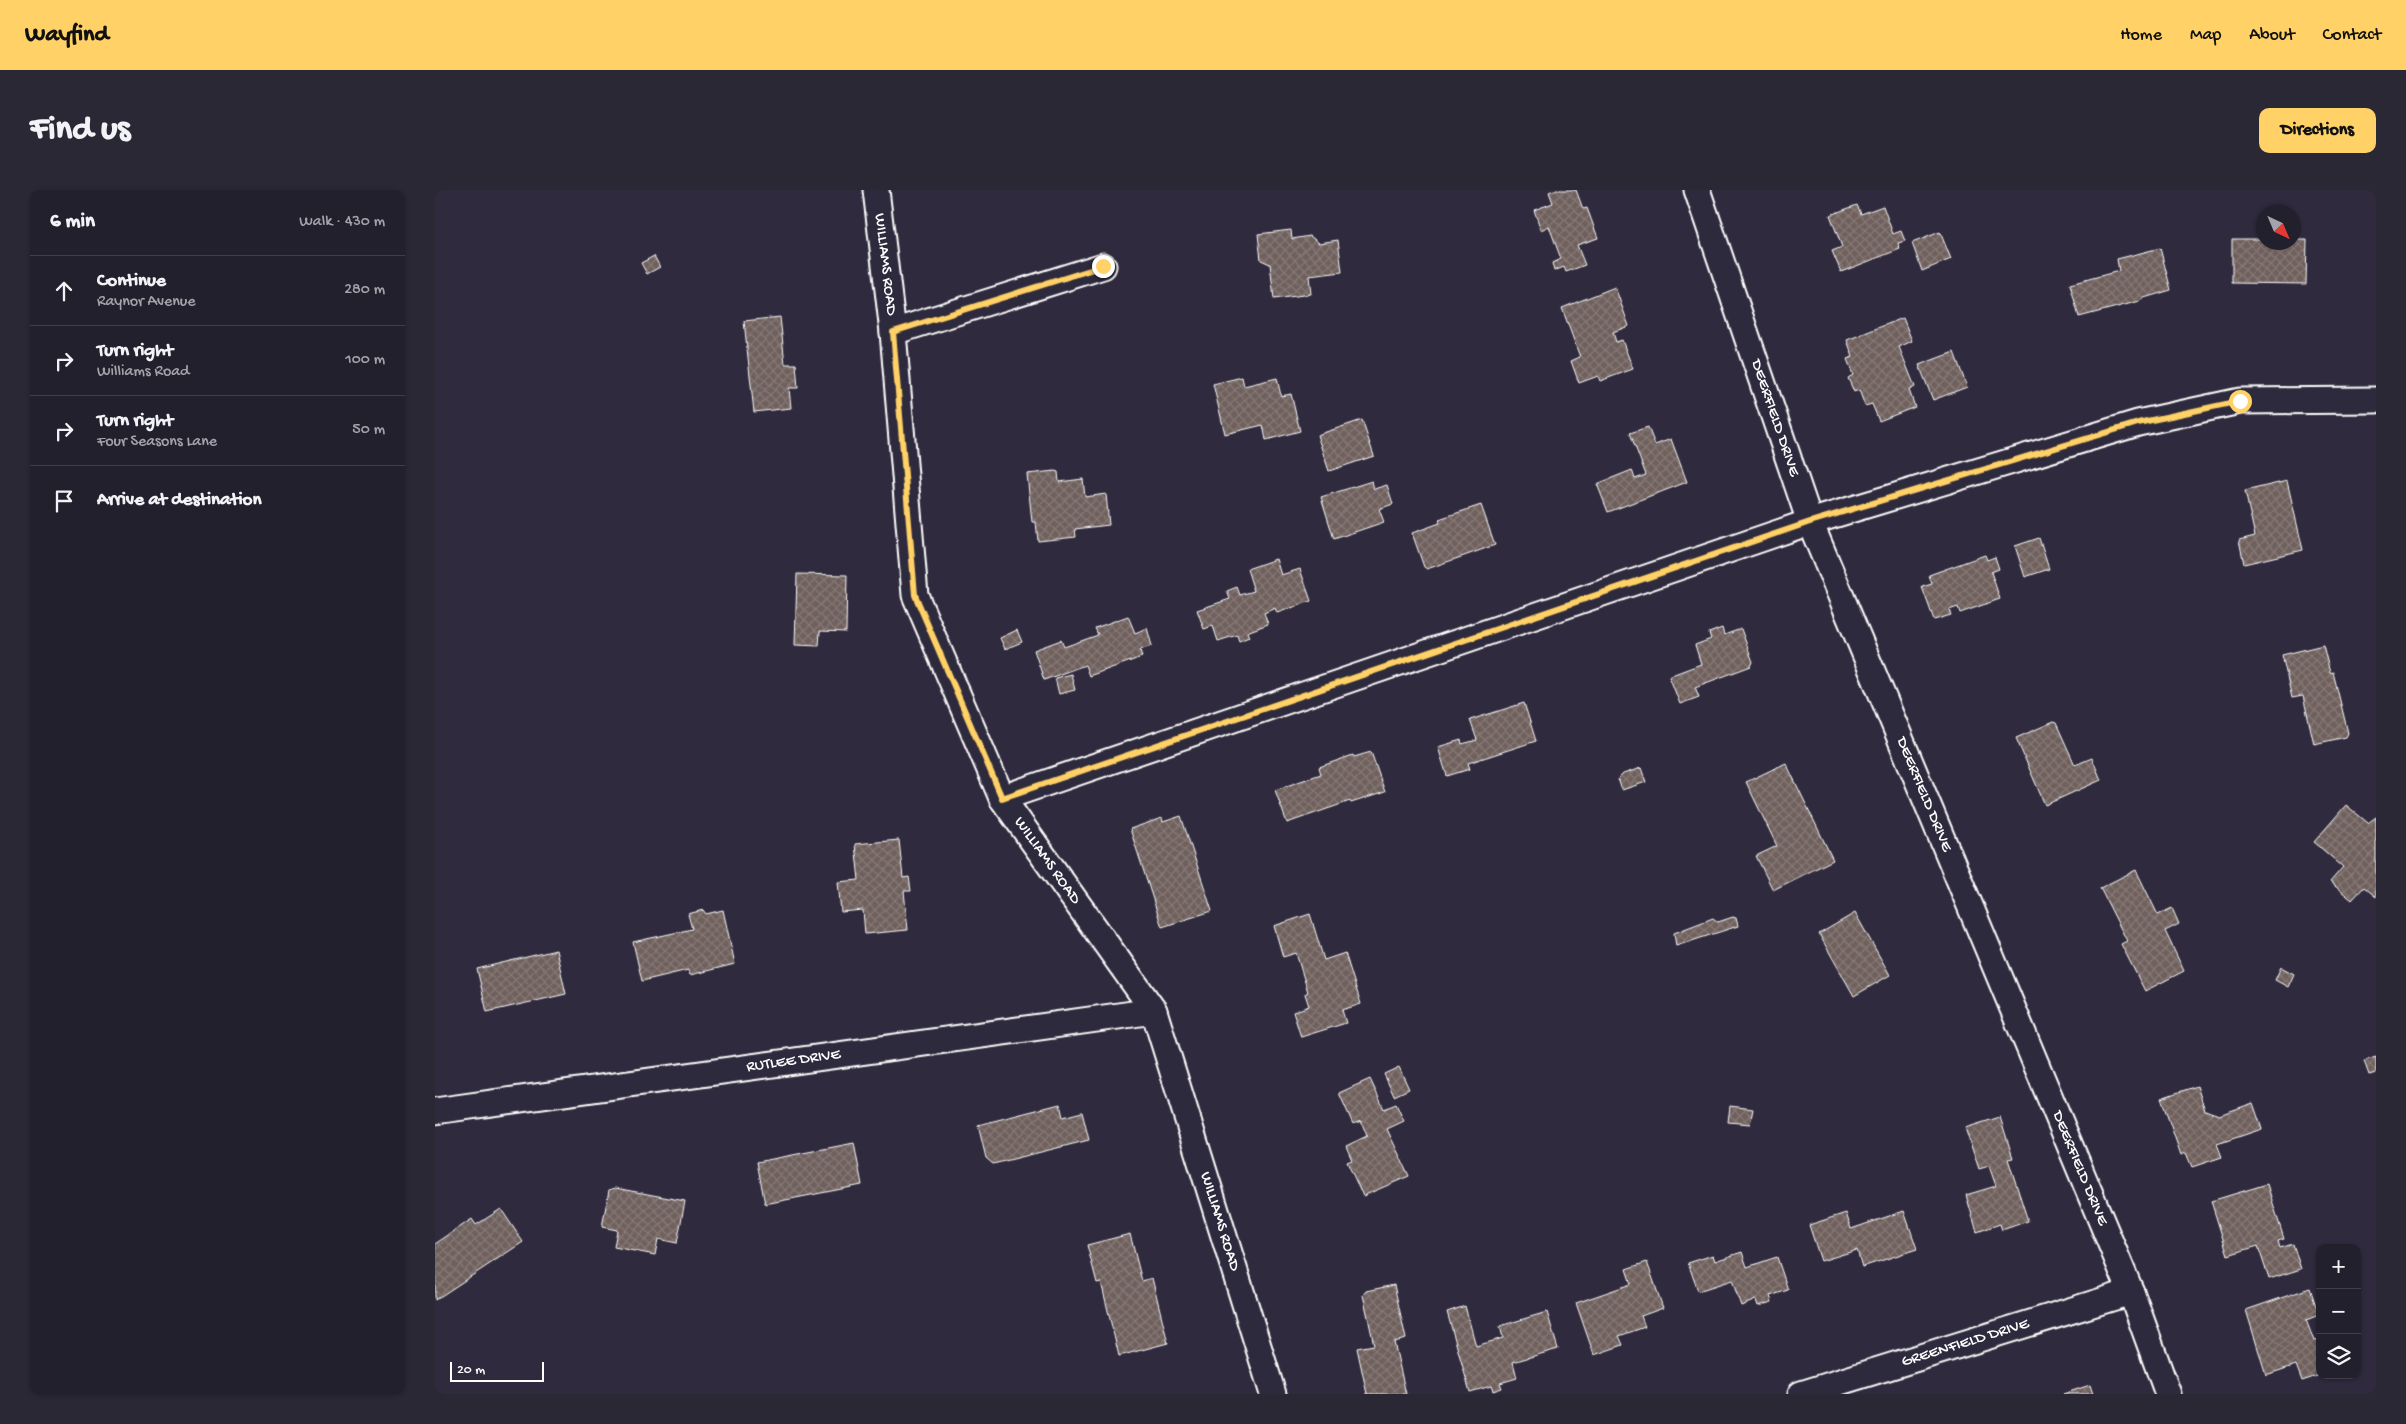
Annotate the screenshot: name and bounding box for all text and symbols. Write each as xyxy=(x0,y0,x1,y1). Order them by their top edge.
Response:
text: Wayfind xyxy=(25,21,109,50)
text: Home xyxy=(2120,25,2162,46)
text: Map xyxy=(2190,25,2221,46)
text: About xyxy=(2249,25,2295,46)
text: Contact xyxy=(2323,25,2381,46)
button: Directions xyxy=(2259,108,2376,153)
text: Find us xyxy=(30,110,130,151)
north arrow xyxy=(2256,205,2301,250)
text: 6 min xyxy=(50,210,95,235)
street label: WILLIAMS ROAD xyxy=(869,212,901,317)
text: Walk · 430 m xyxy=(299,213,385,232)
route end xyxy=(1092,255,1115,278)
text: Continue xyxy=(97,270,166,293)
icon: ahead xyxy=(50,277,78,305)
text: 280 m xyxy=(344,281,385,300)
text: Raynor Avenue xyxy=(97,293,196,312)
text: Turn right xyxy=(97,340,173,363)
icon: right xyxy=(50,347,78,375)
text: 100 m xyxy=(345,351,385,370)
street label: DEERFIELD DRIVE xyxy=(1746,356,1804,480)
text: Williams Road xyxy=(97,363,189,382)
route start xyxy=(2229,390,2252,413)
text: Turn right xyxy=(97,410,173,433)
icon: right xyxy=(50,417,78,445)
text: 50 m xyxy=(352,421,385,440)
text: Four Seasons Lane xyxy=(97,433,217,452)
icon: arrive xyxy=(50,487,78,515)
text: Arrive at destination xyxy=(97,489,261,512)
street label: DEERFIELD DRIVE xyxy=(1891,733,1956,856)
street label: WILLIAMS ROAD xyxy=(1009,814,1085,909)
street label: RUTLEE DRIVE xyxy=(745,1045,843,1077)
street label: DEERFIELD DRIVE xyxy=(2047,1107,2112,1229)
street label: WILLIAMS ROAD xyxy=(1195,1170,1244,1274)
map controls xyxy=(2316,1244,2361,1379)
button: + xyxy=(2316,1244,2361,1289)
button: − xyxy=(2316,1289,2361,1334)
street label: GREENFIELD DRIVE xyxy=(1899,1314,2032,1372)
button: layers xyxy=(2316,1334,2361,1379)
scale bar xyxy=(450,1359,544,1382)
text: 20 m xyxy=(457,1362,485,1379)

